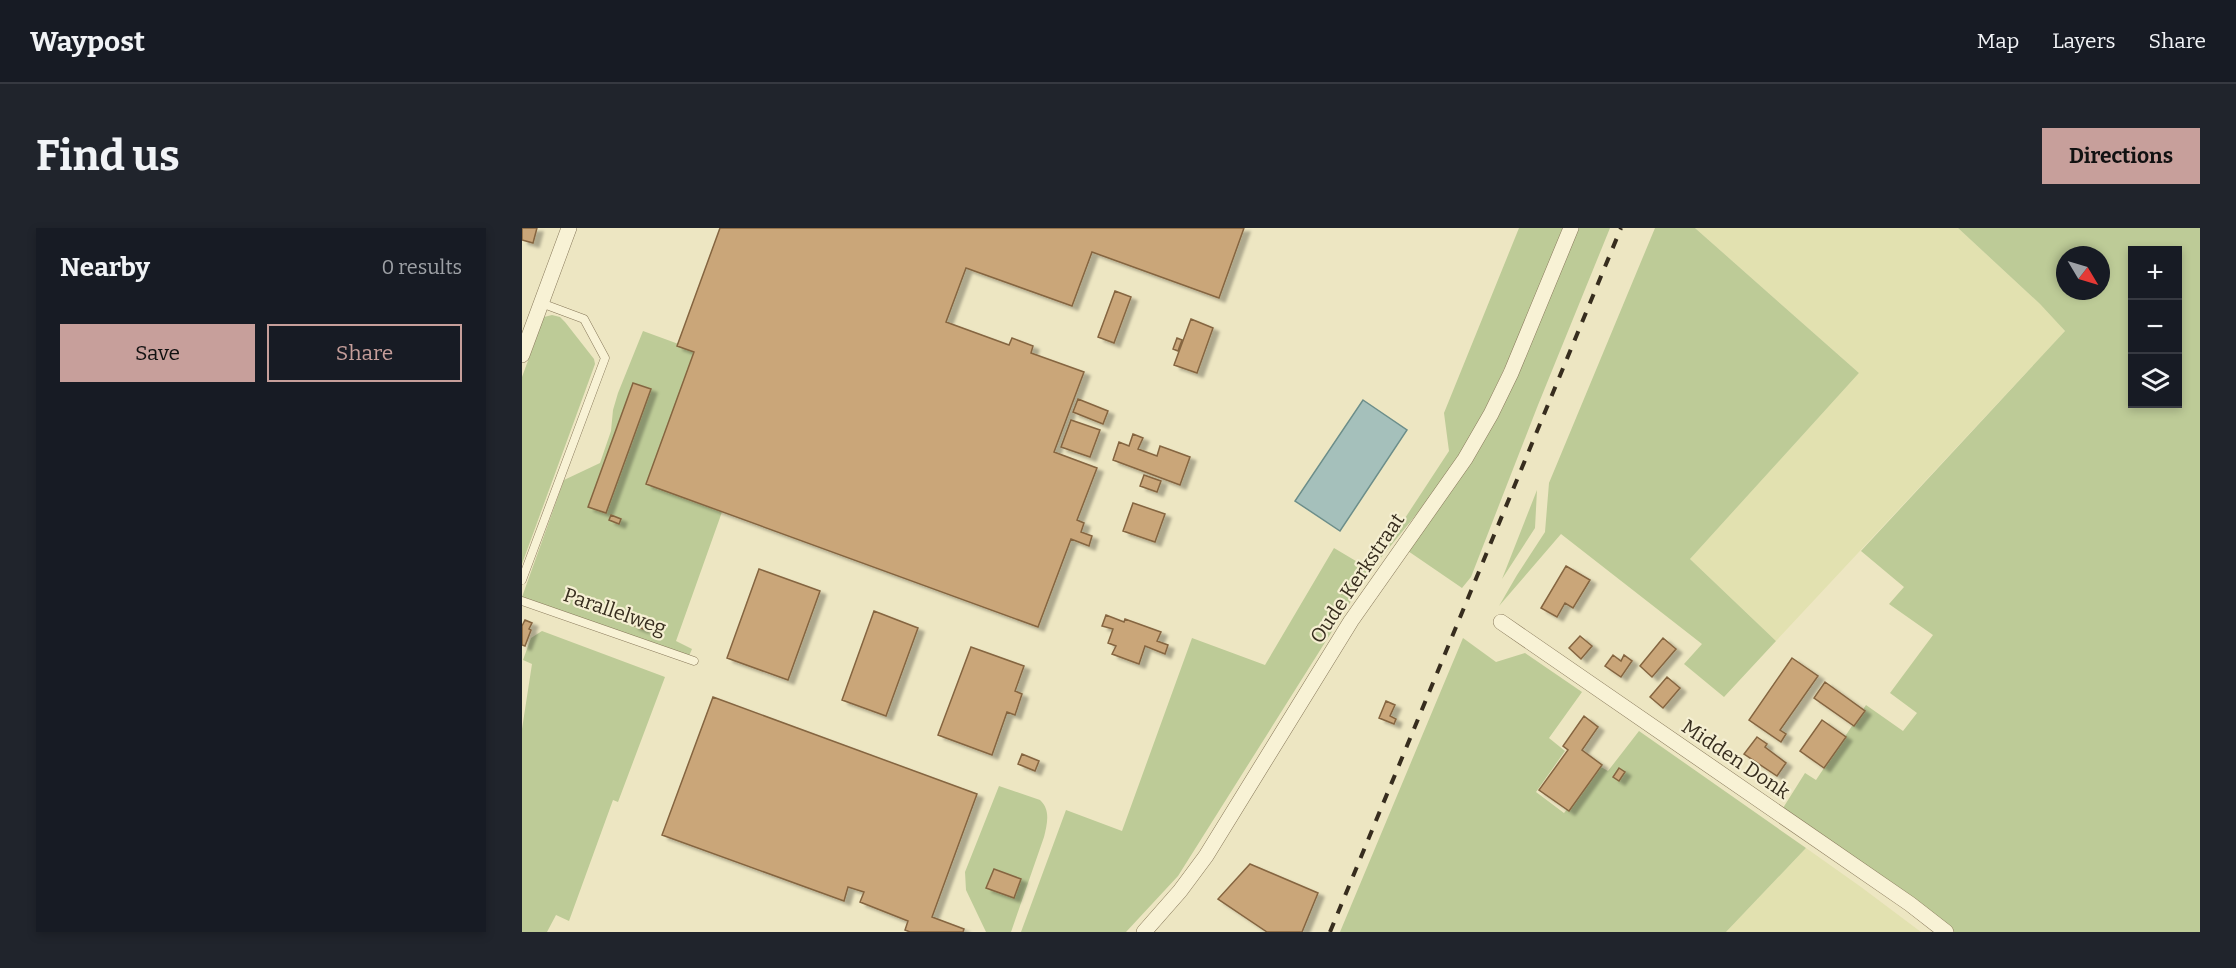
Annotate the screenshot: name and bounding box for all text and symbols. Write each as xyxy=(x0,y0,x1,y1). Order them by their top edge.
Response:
text: Waypost xyxy=(30,25,145,58)
text: Map xyxy=(1977,28,2019,54)
text: Layers xyxy=(2052,28,2116,54)
text: Share xyxy=(2149,28,2206,54)
button: Directions xyxy=(2042,128,2200,184)
text: Find us xyxy=(36,131,180,181)
north arrow xyxy=(2056,246,2110,300)
map controls xyxy=(2128,246,2182,408)
button: + xyxy=(2128,246,2182,300)
text: Nearby xyxy=(60,252,150,283)
text: 0 results xyxy=(382,255,462,279)
button: − xyxy=(2128,300,2182,354)
button: Save xyxy=(60,324,255,382)
button: Share xyxy=(267,324,462,382)
button: layers xyxy=(2128,354,2182,408)
street label: Oude Kerkstraat xyxy=(1305,508,1409,648)
street label: Parallelweg xyxy=(560,582,670,640)
street label: Midden Donk xyxy=(1678,714,1795,804)

